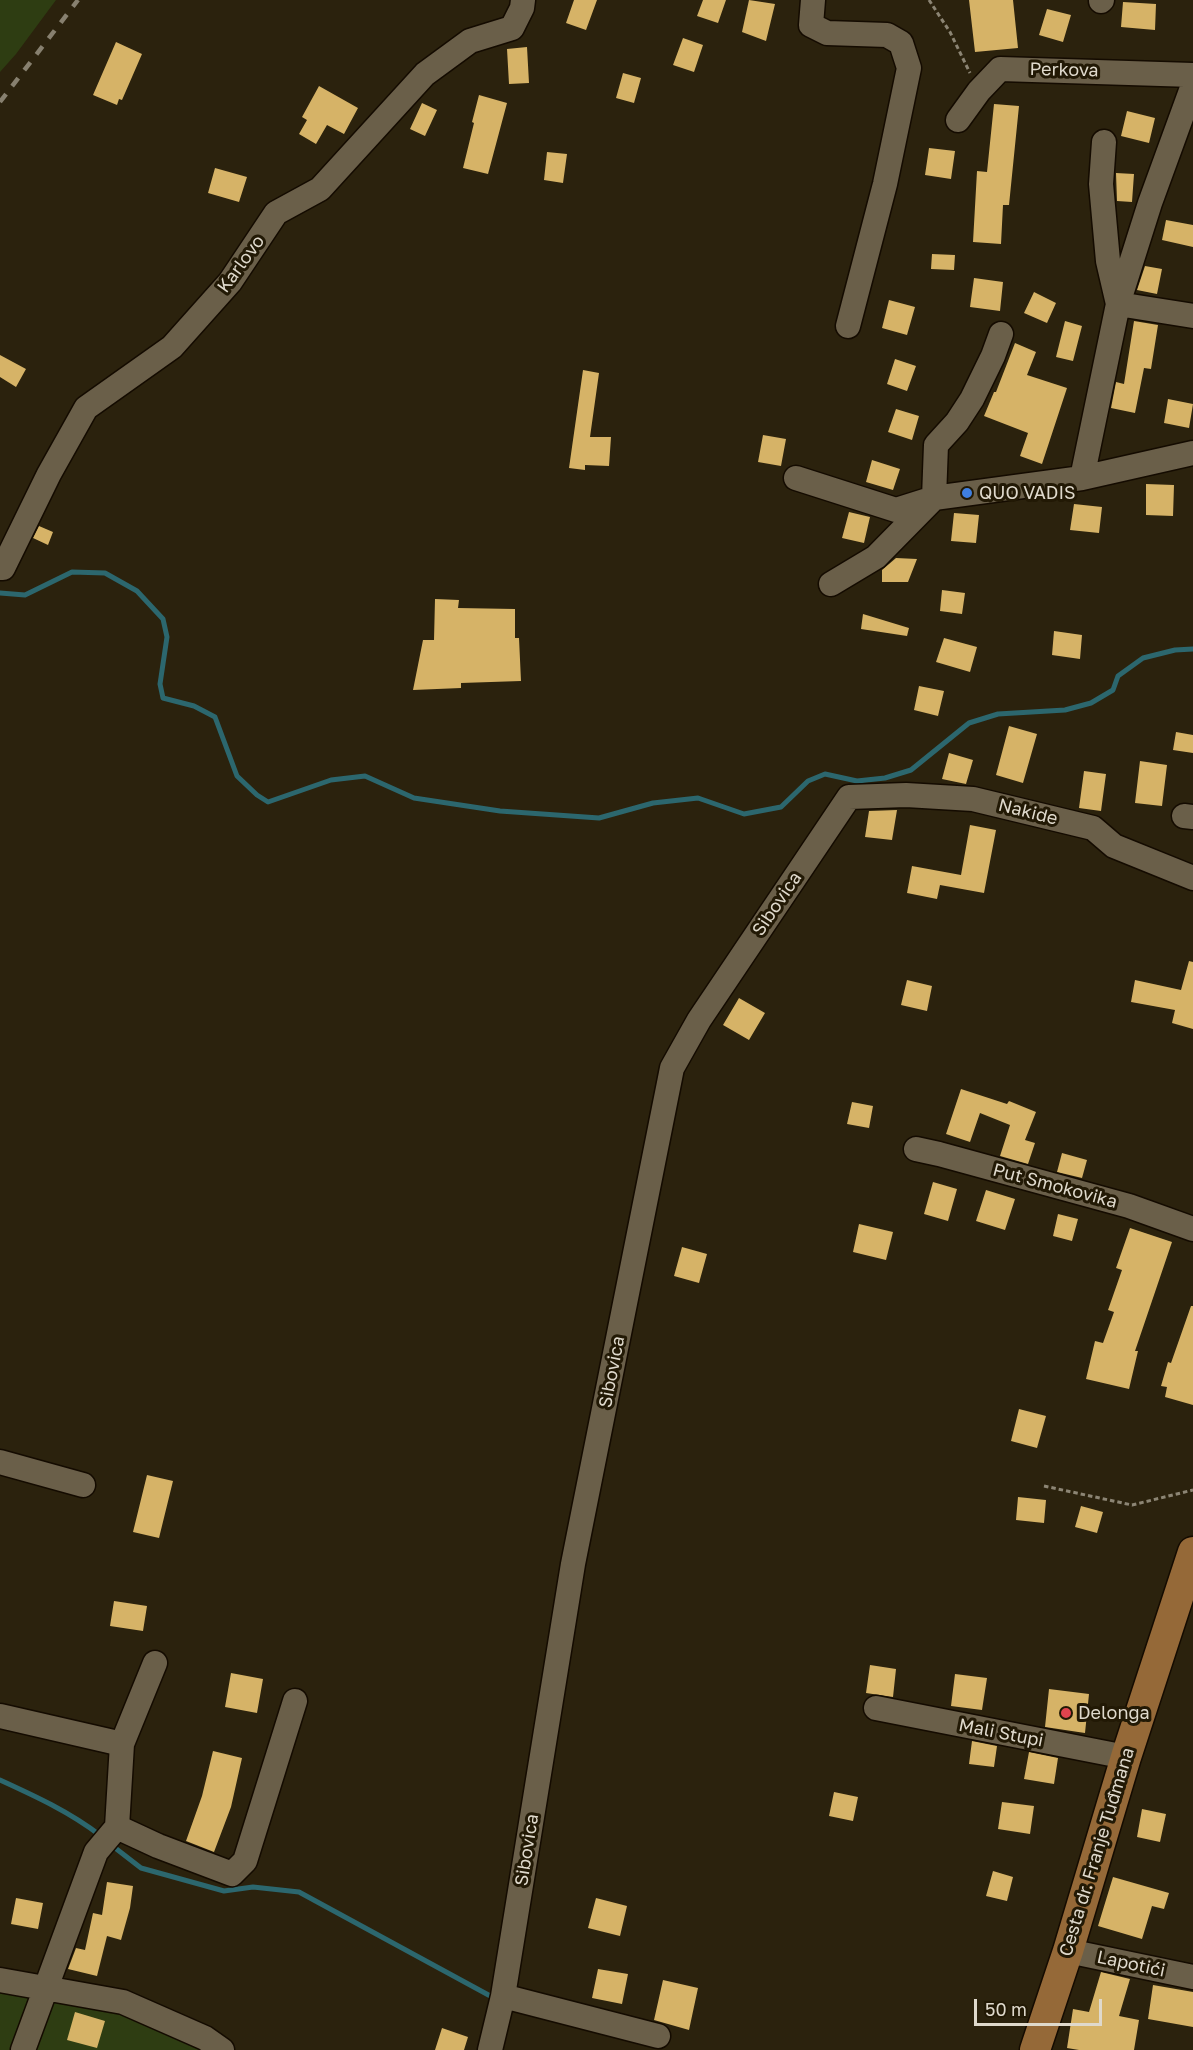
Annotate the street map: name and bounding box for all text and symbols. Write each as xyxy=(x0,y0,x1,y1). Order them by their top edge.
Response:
street label: Perkova xyxy=(1029,59,1099,81)
street label: Karlovo xyxy=(213,231,269,297)
place label: QUO VADIS xyxy=(979,482,1076,504)
marker: QUO VADIS xyxy=(960,486,974,500)
street label: Nakide xyxy=(996,794,1060,830)
street label: Sibovica xyxy=(748,868,806,940)
street label: Put Smokovika xyxy=(990,1159,1120,1213)
street label: Sibovica xyxy=(594,1334,630,1410)
place label: Delonga xyxy=(1078,1702,1150,1724)
marker: Delonga xyxy=(1059,1706,1073,1720)
street label: Mali Stupi xyxy=(957,1714,1045,1752)
street label: Cesta dr. Franje Tuđmana xyxy=(1055,1745,1139,1959)
street label: Sibovica xyxy=(511,1812,543,1888)
street label: Lapotići xyxy=(1095,1946,1167,1982)
scale bar xyxy=(977,1987,1104,2025)
text: 50 m xyxy=(985,1998,1027,2020)

